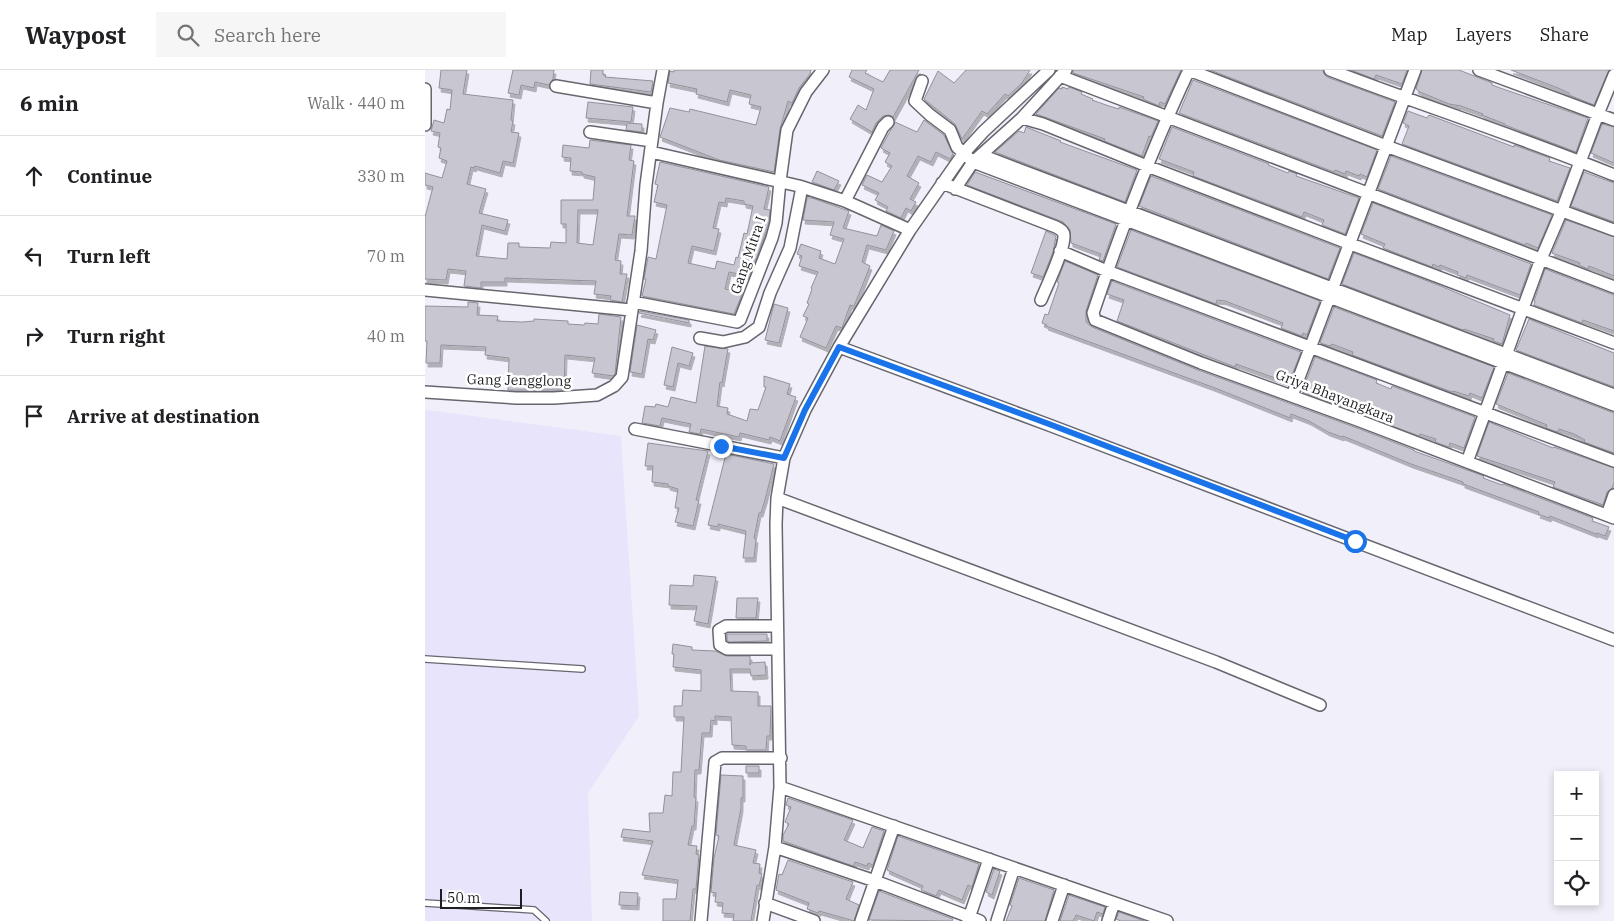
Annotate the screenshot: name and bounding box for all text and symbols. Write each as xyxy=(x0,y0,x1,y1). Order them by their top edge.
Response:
search box xyxy=(156,12,506,57)
text: Waypost xyxy=(25,19,126,51)
icon: search xyxy=(174,21,202,49)
text: Search here xyxy=(214,23,321,47)
text: Map xyxy=(1391,23,1428,46)
text: Layers xyxy=(1456,23,1512,46)
text: Share xyxy=(1540,23,1589,46)
text: 6 min xyxy=(20,89,79,117)
text: Walk · 440 m xyxy=(307,93,405,113)
icon: ahead xyxy=(20,162,48,190)
text: Continue xyxy=(67,164,152,188)
text: 330 m xyxy=(357,166,405,186)
street label: Gang Mitra I xyxy=(726,214,770,296)
icon: left xyxy=(20,242,48,270)
text: Turn left xyxy=(67,244,150,268)
text: 70 m xyxy=(367,246,405,266)
icon: right xyxy=(20,322,48,350)
text: Turn right xyxy=(67,324,165,348)
text: 40 m xyxy=(367,326,405,346)
street label: Griya Bhayangkara xyxy=(1273,365,1397,427)
street label: Gang Jengglong xyxy=(467,370,572,390)
icon: arrive xyxy=(20,402,48,430)
text: Arrive at destination xyxy=(67,404,260,428)
route end xyxy=(710,435,733,458)
route start xyxy=(1344,530,1367,553)
map controls xyxy=(1554,771,1599,906)
button: + xyxy=(1554,771,1599,816)
button: − xyxy=(1554,816,1599,861)
button: locate xyxy=(1554,861,1599,906)
scale bar xyxy=(440,886,523,909)
text: 50 m xyxy=(447,889,480,907)

